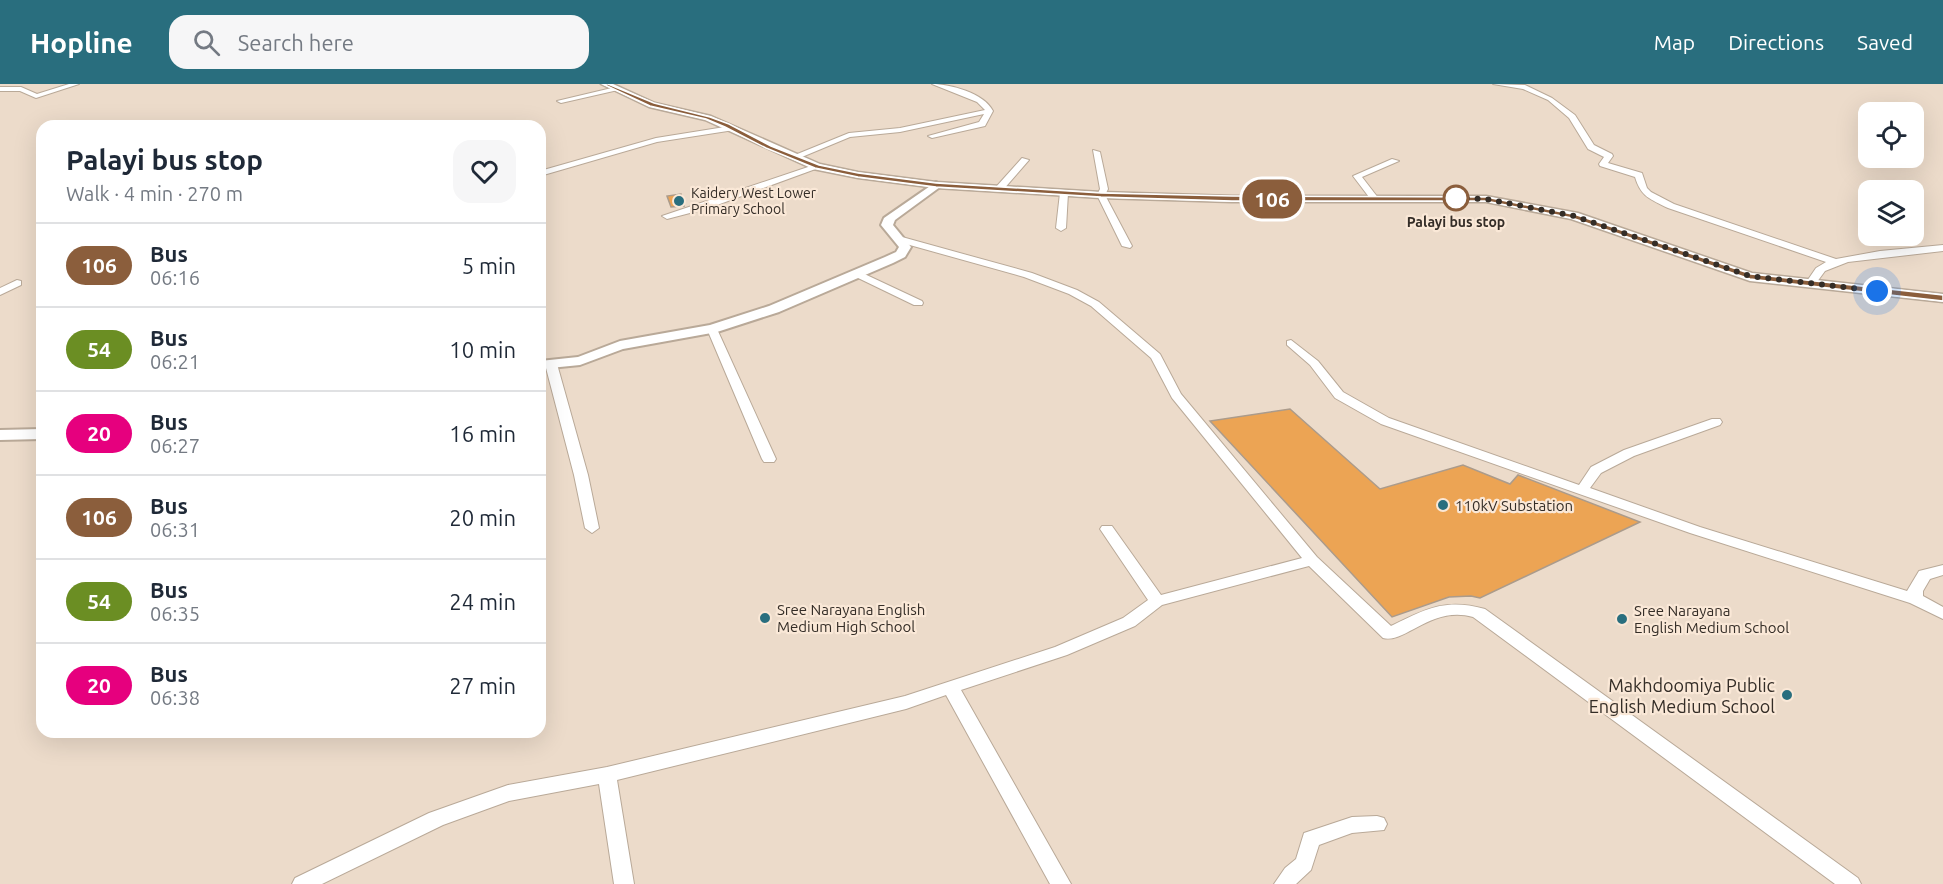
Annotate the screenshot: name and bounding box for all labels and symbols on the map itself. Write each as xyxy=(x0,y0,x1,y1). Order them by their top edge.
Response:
line badge: 106 xyxy=(1238,180,1306,218)
place label: Kaidery West Lower Primary School xyxy=(691,185,817,217)
marker: Palayi bus stop xyxy=(1443,185,1469,211)
marker: Kaidery West Lower Primary School xyxy=(672,194,686,208)
place label: Palayi bus stop xyxy=(1407,214,1505,230)
your location xyxy=(1862,276,1892,306)
place label: 110kV Substation xyxy=(1455,497,1573,514)
marker: 110kV Substation xyxy=(1436,498,1450,512)
place label: Sree Narayana English Medium High School xyxy=(777,601,925,635)
place label: Sree Narayana English Medium School xyxy=(1634,602,1789,636)
marker: Sree Narayana English Medium High School xyxy=(758,611,772,625)
marker: Sree Narayana English Medium School xyxy=(1615,612,1629,626)
place label: Makhdoomiya Public English Medium School xyxy=(1589,675,1775,716)
marker: Makhdoomiya Public English Medium School xyxy=(1780,688,1794,702)

